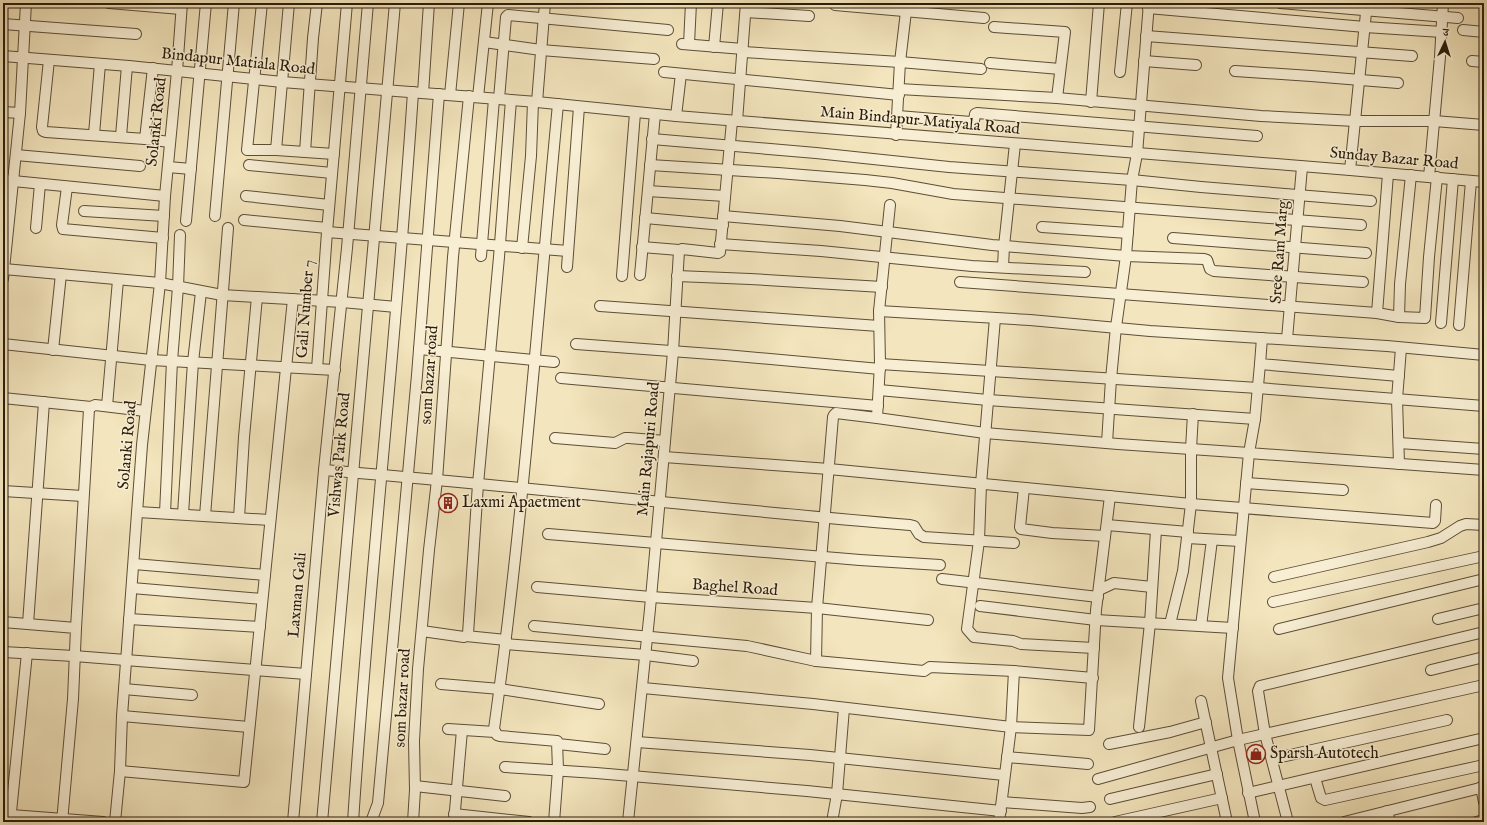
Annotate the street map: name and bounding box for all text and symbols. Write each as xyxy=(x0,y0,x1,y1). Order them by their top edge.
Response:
north arrow xyxy=(1425,22,1465,62)
text: उ xyxy=(1441,26,1450,40)
street label: Bindapur Matiala Road xyxy=(160,44,316,80)
street label: Solanki Road xyxy=(142,76,172,167)
street label: Main Bindapur Matiyala Road xyxy=(819,102,1021,140)
street label: Sunday Bazar Road xyxy=(1329,143,1460,175)
street label: Sree Ram Marg xyxy=(1266,199,1294,304)
street label: Gali Number 7 xyxy=(293,259,319,359)
street label: som bazar road xyxy=(417,324,443,425)
street label: Main Rajapuri Road xyxy=(633,381,665,517)
street label: Vishwas Park Road xyxy=(324,391,355,519)
street label: Solanki Road xyxy=(114,399,142,490)
building icon: Laxmi Apaetment xyxy=(437,492,459,514)
place label: Laxmi Apaetment xyxy=(462,493,582,513)
street label: Laxman Gali xyxy=(284,551,312,639)
street label: Baghel Road xyxy=(691,575,779,601)
street label: som bazar road xyxy=(390,647,416,748)
shop icon: Sparsh Autotech xyxy=(1245,743,1267,765)
place label: Sparsh Autotech xyxy=(1270,744,1379,764)

